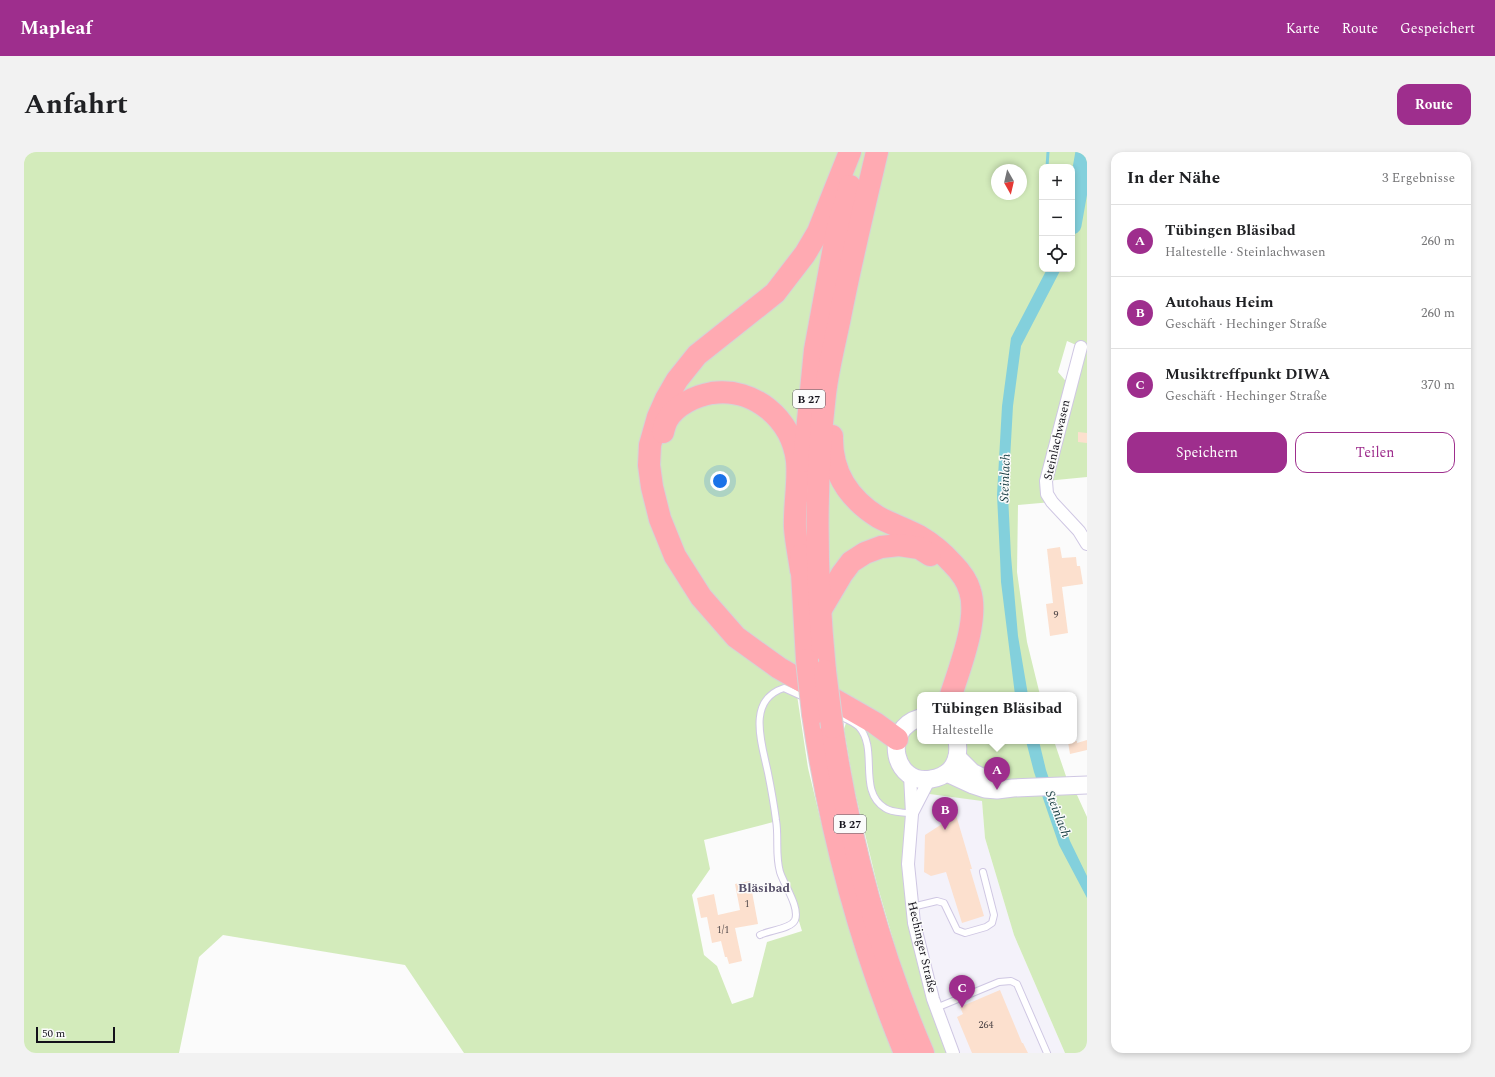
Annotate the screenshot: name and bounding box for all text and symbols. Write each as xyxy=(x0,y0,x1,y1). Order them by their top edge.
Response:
text: Mapleaf xyxy=(20,14,92,43)
text: Karte xyxy=(1286,18,1320,39)
text: Route xyxy=(1342,18,1378,39)
text: Gespeichert xyxy=(1400,18,1475,39)
text: Anfahrt xyxy=(24,83,128,126)
button: Route xyxy=(1397,84,1471,125)
north arrow xyxy=(991,164,1027,200)
map controls xyxy=(1039,164,1075,272)
button: + xyxy=(1039,164,1075,200)
text: In der Nähe xyxy=(1127,165,1220,191)
text: 3 Ergebnisse xyxy=(1382,168,1455,188)
button: − xyxy=(1039,200,1075,236)
text: Tübingen Bläsibad xyxy=(1165,219,1296,242)
text: A xyxy=(1135,231,1145,251)
text: 260 m xyxy=(1421,231,1455,251)
button: locate xyxy=(1039,236,1075,272)
text: Haltestelle · Steinlachwasen xyxy=(1165,242,1326,262)
text: Autohaus Heim xyxy=(1165,291,1274,314)
text: B xyxy=(1135,303,1145,323)
text: 260 m xyxy=(1421,303,1455,323)
text: Geschäft · Hechinger Straße xyxy=(1165,314,1327,334)
text: Musiktreffpunkt DIWA xyxy=(1165,363,1330,386)
text: C xyxy=(1135,375,1145,395)
text: 370 m xyxy=(1421,375,1455,395)
text: Geschäft · Hechinger Straße xyxy=(1165,386,1327,406)
road number: B 27 xyxy=(793,390,825,408)
street label: Steinlachwasen xyxy=(1038,398,1076,482)
button: Speichern xyxy=(1127,432,1287,473)
button: Teilen xyxy=(1295,432,1455,473)
water label: Steinlach xyxy=(994,453,1016,503)
your location xyxy=(710,471,730,491)
house number: 9 xyxy=(1054,607,1059,623)
popup xyxy=(917,692,1077,744)
text: Tübingen Bläsibad xyxy=(932,697,1062,720)
text: Haltestelle xyxy=(932,720,994,740)
pin: A xyxy=(984,757,1010,790)
water label: Steinlach xyxy=(1040,788,1076,841)
pin: B xyxy=(932,797,958,830)
road number: B 27 xyxy=(834,815,866,833)
district label: Bläsibad xyxy=(738,878,790,898)
house number: 1 xyxy=(745,896,750,912)
street label: Hechinger Straße xyxy=(902,899,942,995)
house number: 1/1 xyxy=(717,922,729,938)
pin: C xyxy=(949,975,975,1008)
house number: 264 xyxy=(979,1017,994,1033)
scale bar xyxy=(36,1025,115,1044)
text: 50 m xyxy=(42,1025,65,1042)

